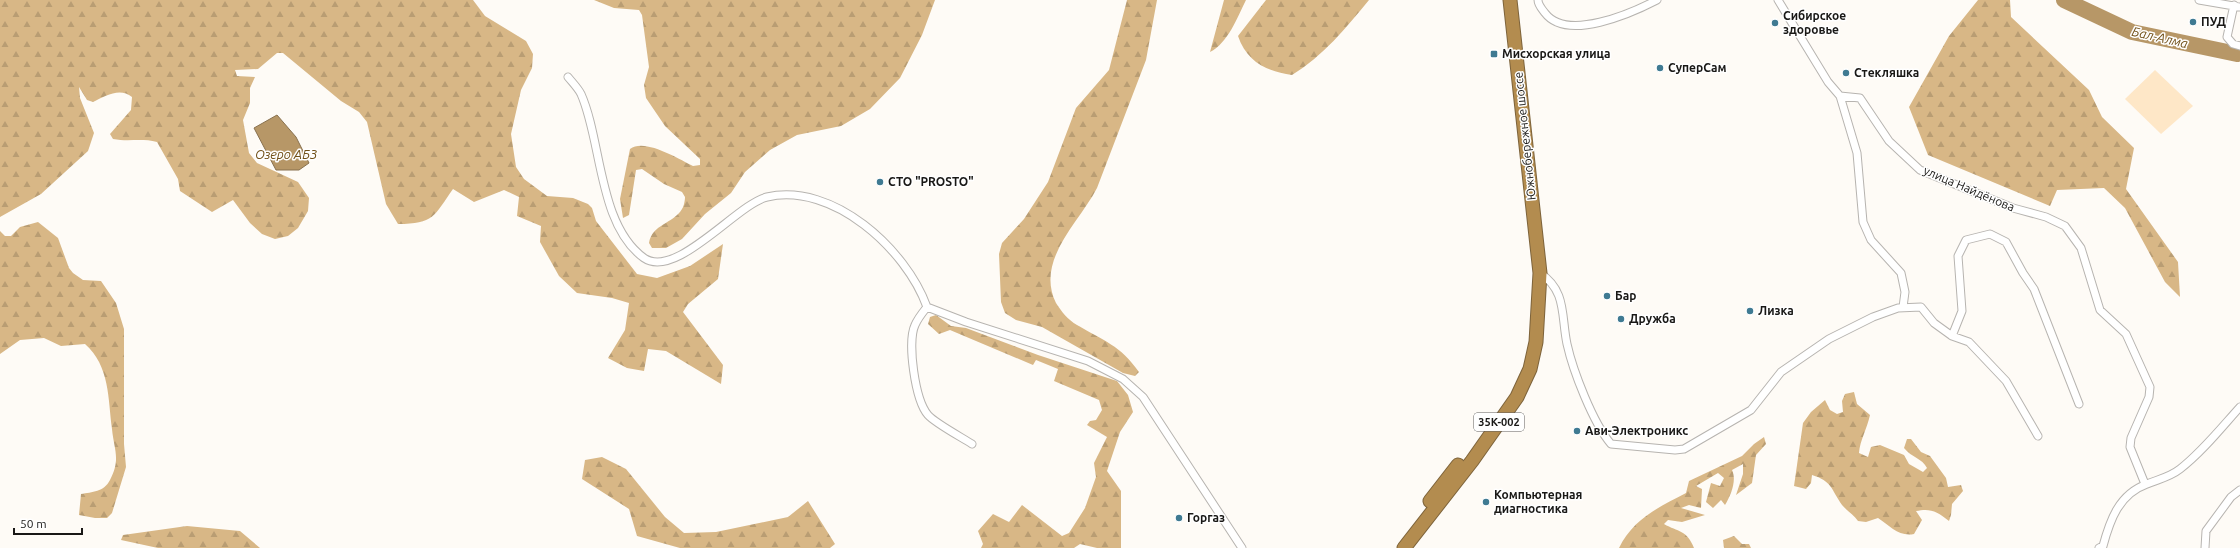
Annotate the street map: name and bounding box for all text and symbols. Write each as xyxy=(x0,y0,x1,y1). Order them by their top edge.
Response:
place label: Сибирское здоровье xyxy=(1783,9,1846,36)
place label: ПУД xyxy=(2201,15,2227,28)
marker: ПУД xyxy=(2188,17,2198,27)
marker: Сибирское здоровье xyxy=(1770,18,1780,28)
water label: Бал-Алма xyxy=(2131,24,2189,50)
place label: Мисхорская улица xyxy=(1502,47,1610,60)
marker: Мисхорская улица xyxy=(1489,49,1499,59)
place label: СуперСам xyxy=(1668,61,1727,74)
marker: СуперСам xyxy=(1655,63,1665,73)
place label: Стекляшка xyxy=(1854,66,1919,79)
marker: Стекляшка xyxy=(1841,68,1851,78)
street label: Южнобережное шоссе xyxy=(1511,71,1538,201)
water label: Озеро АБЗ xyxy=(255,147,317,161)
street label: улица Найдёнова xyxy=(1922,163,2017,214)
place label: СТО "PROSTO" xyxy=(888,175,974,188)
marker: СТО "PROSTO" xyxy=(875,177,885,187)
place label: Бар xyxy=(1615,289,1636,302)
marker: Бар xyxy=(1602,291,1612,301)
place label: Лизка xyxy=(1758,304,1794,317)
marker: Лизка xyxy=(1745,306,1755,316)
place label: Дружба xyxy=(1629,312,1676,325)
marker: Дружба xyxy=(1616,314,1626,324)
road number: 35К-002 xyxy=(1474,413,1524,431)
place label: Ави-Электроникс xyxy=(1585,424,1688,437)
marker: Ави-Электроникс xyxy=(1572,426,1582,436)
place label: Компьютерная диагностика xyxy=(1494,488,1582,515)
marker: Компьютерная диагностика xyxy=(1481,497,1491,507)
scale bar xyxy=(14,510,82,536)
place label: Горгаз xyxy=(1187,511,1225,524)
marker: Горгаз xyxy=(1174,513,1184,523)
text: 50 m xyxy=(20,517,47,530)

